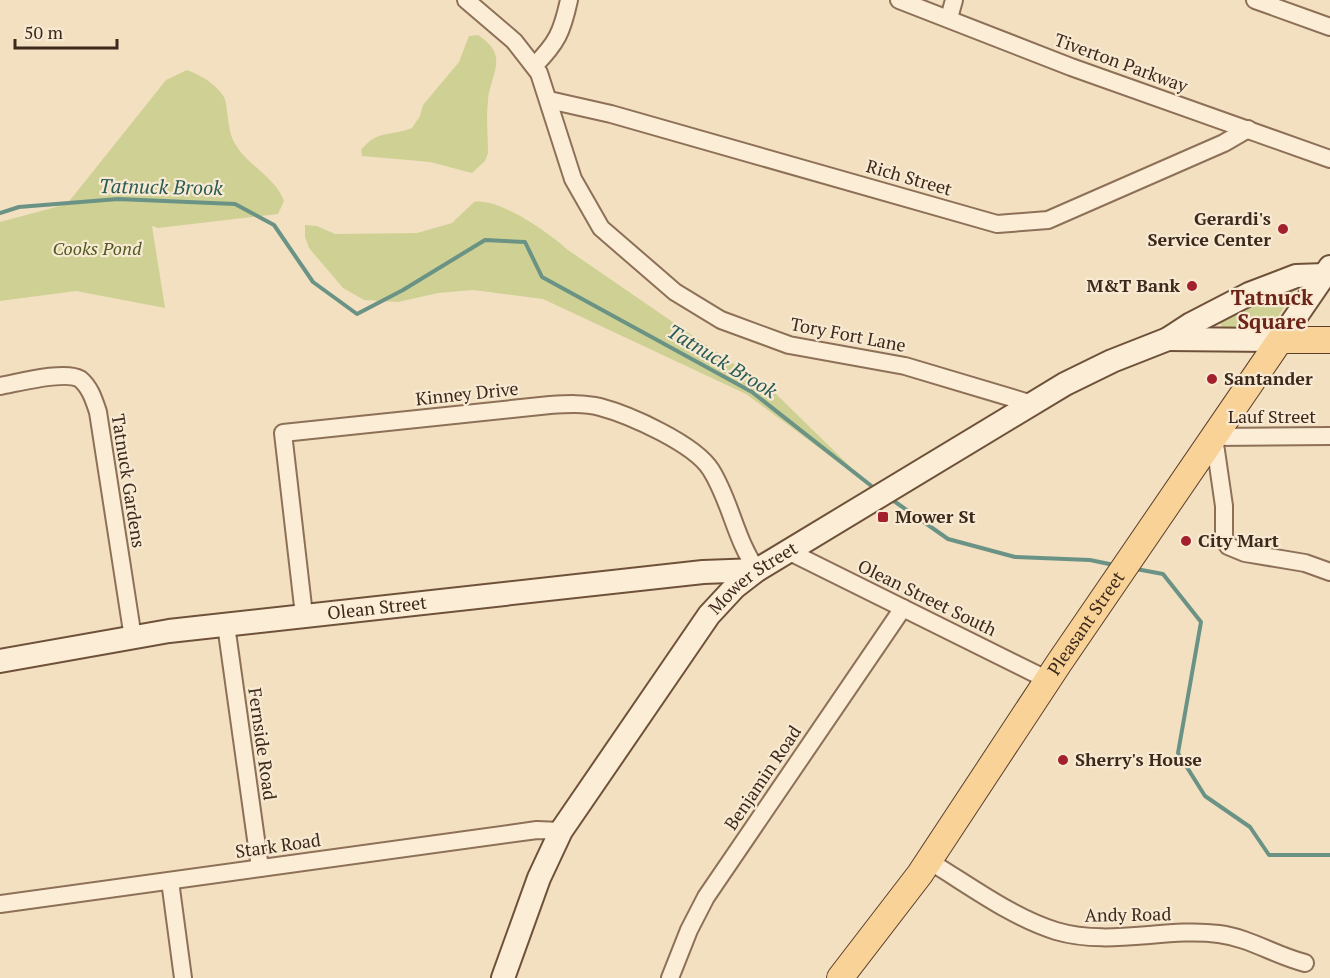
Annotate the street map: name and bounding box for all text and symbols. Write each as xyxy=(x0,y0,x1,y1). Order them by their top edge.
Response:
scale bar xyxy=(15,12,117,50)
text: 50 m xyxy=(24,20,64,44)
street label: Tiverton Parkway xyxy=(1051,27,1192,98)
street label: Rich Street xyxy=(864,153,955,201)
water label: Tatnuck Brook xyxy=(99,172,223,201)
place label: Gerardi's Service Center xyxy=(1148,206,1271,251)
marker: Gerardi's Service Center xyxy=(1276,222,1290,236)
park label: Cooks Pond xyxy=(52,236,142,260)
place label: M&T Bank xyxy=(1086,273,1181,297)
marker: M&T Bank xyxy=(1185,279,1199,293)
district label: Tatnuck Square xyxy=(1231,283,1314,335)
street label: Tory Fort Lane xyxy=(788,311,908,357)
water label: Tatnuck Brook xyxy=(662,317,783,404)
place label: Santander xyxy=(1224,366,1313,390)
marker: Santander xyxy=(1205,372,1219,386)
street label: Kinney Drive xyxy=(414,376,520,410)
street label: Lauf Street xyxy=(1228,404,1316,428)
street label: Tatnuck Gardens xyxy=(107,412,151,550)
place label: Mower St xyxy=(895,504,976,528)
marker: Mower St xyxy=(876,510,890,524)
place label: City Mart xyxy=(1198,528,1279,552)
marker: City Mart xyxy=(1179,534,1193,548)
street label: Mower Street xyxy=(703,535,802,619)
street label: Olean Street South xyxy=(854,553,1001,641)
street label: Pleasant Street xyxy=(1041,566,1130,679)
street label: Olean Street xyxy=(326,590,428,624)
street label: Fernside Road xyxy=(243,686,283,802)
street label: Benjamin Road xyxy=(718,720,806,834)
place label: Sherry's House xyxy=(1075,747,1202,771)
marker: Sherry's House xyxy=(1056,753,1070,767)
street label: Stark Road xyxy=(234,827,322,863)
street label: Andy Road xyxy=(1084,901,1171,927)

